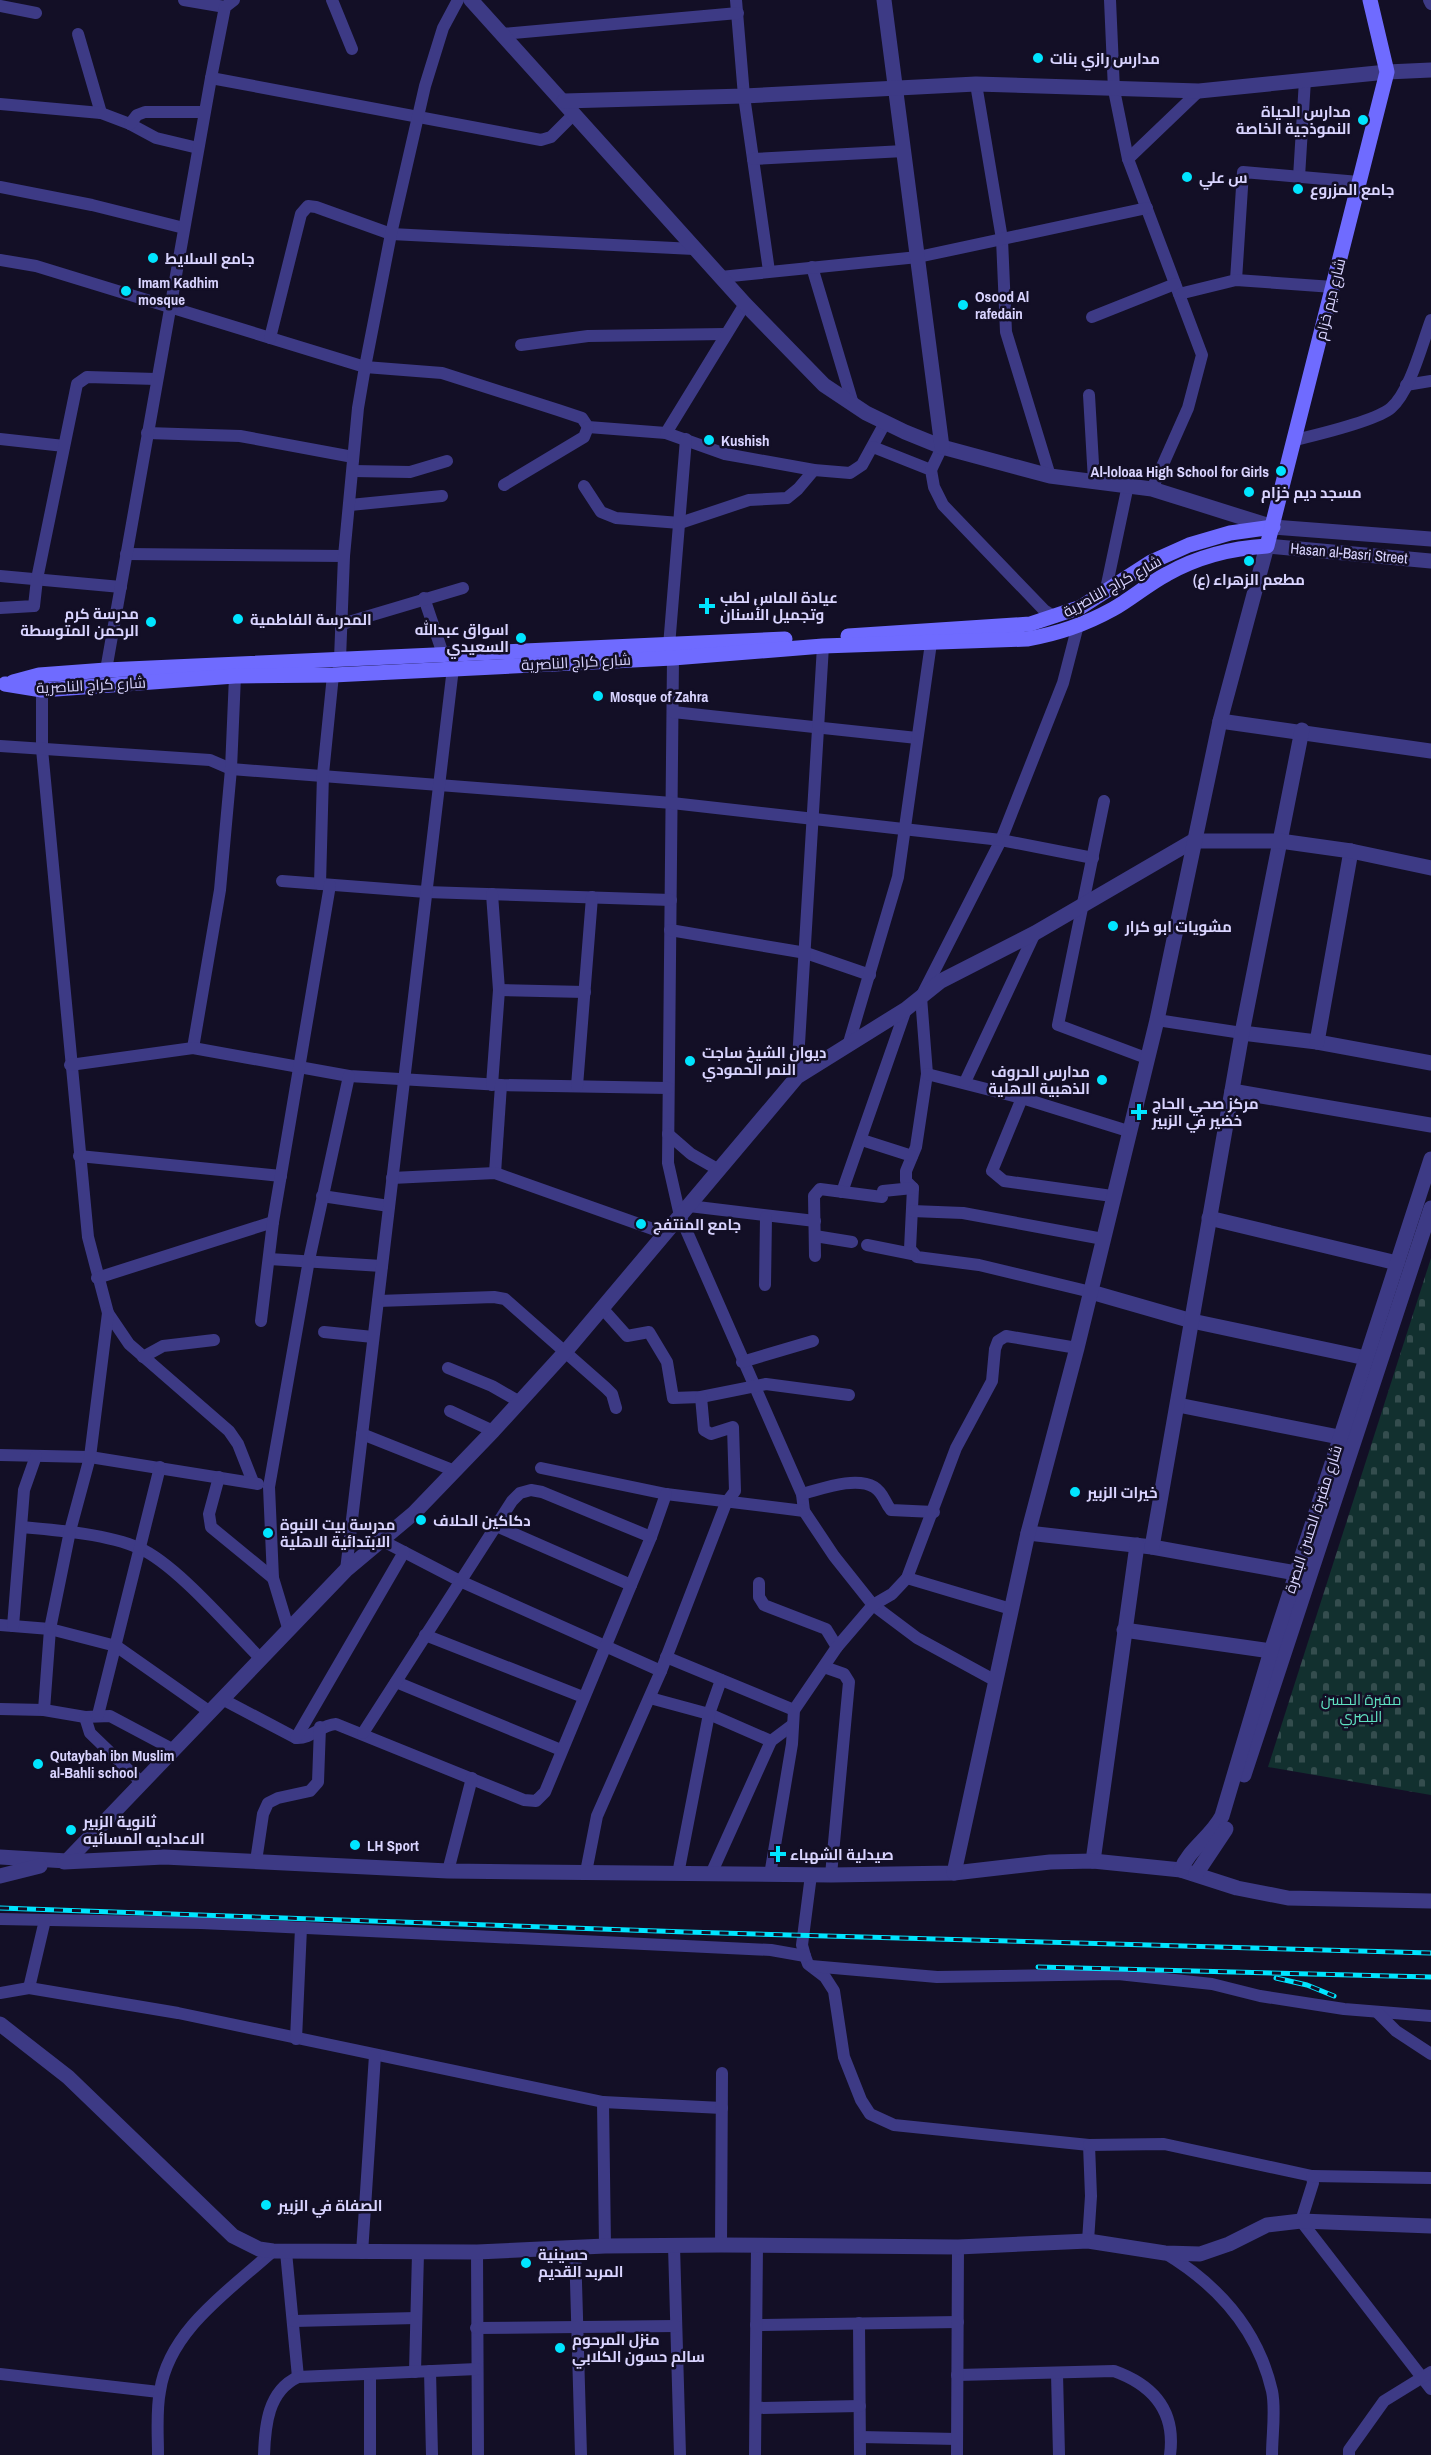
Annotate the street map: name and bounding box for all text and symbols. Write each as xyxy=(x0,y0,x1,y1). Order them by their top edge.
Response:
place label: مدارس رازي بنات xyxy=(1050,48,1160,71)
marker: مدارس رازي بنات xyxy=(1031,51,1045,65)
place label: مدارس الحياة النموذجية الخاصة xyxy=(1236,101,1351,139)
marker: مدارس الحياة النموذجية الخاصة xyxy=(1356,113,1370,127)
place label: س علي xyxy=(1199,167,1248,190)
marker: س علي xyxy=(1180,170,1194,184)
place label: جامع المزروع xyxy=(1310,179,1394,200)
marker: جامع المزروع xyxy=(1291,182,1305,196)
place label: جامع السلايط xyxy=(165,248,255,269)
marker: جامع السلايط xyxy=(146,251,160,265)
street label: شارع ديم خزام xyxy=(1310,256,1351,342)
place label: Imam Kadhim mosque xyxy=(138,272,219,310)
marker: Imam Kadhim mosque xyxy=(119,284,133,298)
place label: Osood Al rafedain xyxy=(975,286,1029,324)
marker: Osood Al rafedain xyxy=(956,298,970,312)
place label: Kushish xyxy=(721,430,770,451)
marker: Kushish xyxy=(702,433,716,447)
place label: Al-loloaa High School for Girls xyxy=(1091,461,1269,482)
marker: Al-loloaa High School for Girls xyxy=(1274,464,1288,478)
place label: مسجد ديم خزام xyxy=(1261,482,1362,503)
marker: مسجد ديم خزام xyxy=(1242,485,1256,499)
street label: Hasan al-Basri Street xyxy=(1290,537,1409,569)
street label: شارع كراج الناصرية xyxy=(1059,550,1166,623)
marker: مطعم الزهراء (ع) xyxy=(1242,554,1256,568)
place label: مطعم الزهراء (ع) xyxy=(1193,569,1305,590)
place label: عيادة الماس لطب وتجميل الأسنان xyxy=(720,587,838,625)
marker: عيادة الماس لطب وتجميل الأسنان xyxy=(698,597,716,615)
place label: مدرسة كرم الرحمن المتوسطة xyxy=(20,603,139,641)
place label: المدرسة الفاطمية xyxy=(250,609,372,630)
marker: المدرسة الفاطمية xyxy=(231,612,245,626)
marker: مدرسة كرم الرحمن المتوسطة xyxy=(144,615,158,629)
place label: اسواق عبدالله السعيدي xyxy=(415,619,509,659)
marker: اسواق عبدالله السعيدي xyxy=(514,631,528,645)
street label: شارع كراج الناصرية xyxy=(521,649,631,676)
street label: شارع كراج الناصرية xyxy=(36,672,146,699)
place label: Mosque of Zahra xyxy=(610,686,709,707)
marker: Mosque of Zahra xyxy=(591,689,605,703)
place label: مشويات ابو كرار xyxy=(1124,916,1232,937)
marker: مشويات ابو كرار xyxy=(1106,919,1120,933)
place label: ديوان الشيخ ساجت النمر الحمودي xyxy=(702,1042,827,1082)
marker: ديوان الشيخ ساجت النمر الحمودي xyxy=(683,1054,697,1068)
place label: مدارس الحروف الذهبية الاهلية xyxy=(988,1061,1090,1099)
marker: مدارس الحروف الذهبية الاهلية xyxy=(1095,1073,1109,1087)
place label: مركز صحي الحاج خضير في الزبير xyxy=(1151,1093,1259,1133)
marker: مركز صحي الحاج خضير في الزبير xyxy=(1130,1103,1148,1121)
place label: جامع المنتفج xyxy=(653,1214,741,1235)
marker: جامع المنتفج xyxy=(634,1217,648,1231)
street label: شارع مقبرة الحسن البصرة xyxy=(1279,1442,1348,1596)
place label: خيرات الزبير xyxy=(1086,1482,1158,1503)
marker: خيرات الزبير xyxy=(1068,1485,1082,1499)
place label: دكاكين الحلاف xyxy=(433,1510,531,1531)
marker: دكاكين الحلاف xyxy=(414,1513,428,1527)
place label: مدرسة بيت النبوة الابتدائية الاهلية xyxy=(280,1514,395,1552)
marker: مدرسة بيت النبوة الابتدائية الاهلية xyxy=(261,1526,275,1540)
park label: مقبرة الحسن البصري xyxy=(1321,1689,1401,1729)
place label: Qutaybah ibn Muslim al-Bahli school xyxy=(50,1745,174,1783)
marker: Qutaybah ibn Muslim al-Bahli school xyxy=(31,1757,45,1771)
place label: ثانوية الزبير الاعداديه المسائيه xyxy=(82,1811,205,1849)
marker: ثانوية الزبير الاعداديه المسائيه xyxy=(64,1823,78,1837)
place label: LH Sport xyxy=(367,1835,419,1856)
marker: LH Sport xyxy=(348,1838,362,1852)
place label: صيدلية الشهباء xyxy=(790,1844,894,1865)
marker: صيدلية الشهباء xyxy=(771,1847,785,1861)
place label: الصفاة في الزبير xyxy=(277,2195,383,2218)
marker: الصفاة في الزبير xyxy=(259,2198,273,2212)
place label: حسينية المربد القديم xyxy=(538,2244,623,2282)
marker: حسينية المربد القديم xyxy=(519,2256,533,2270)
place label: منزل المرحوم سالم حسون الكلابي xyxy=(572,2329,705,2369)
marker: منزل المرحوم سالم حسون الكلابي xyxy=(553,2341,567,2355)

